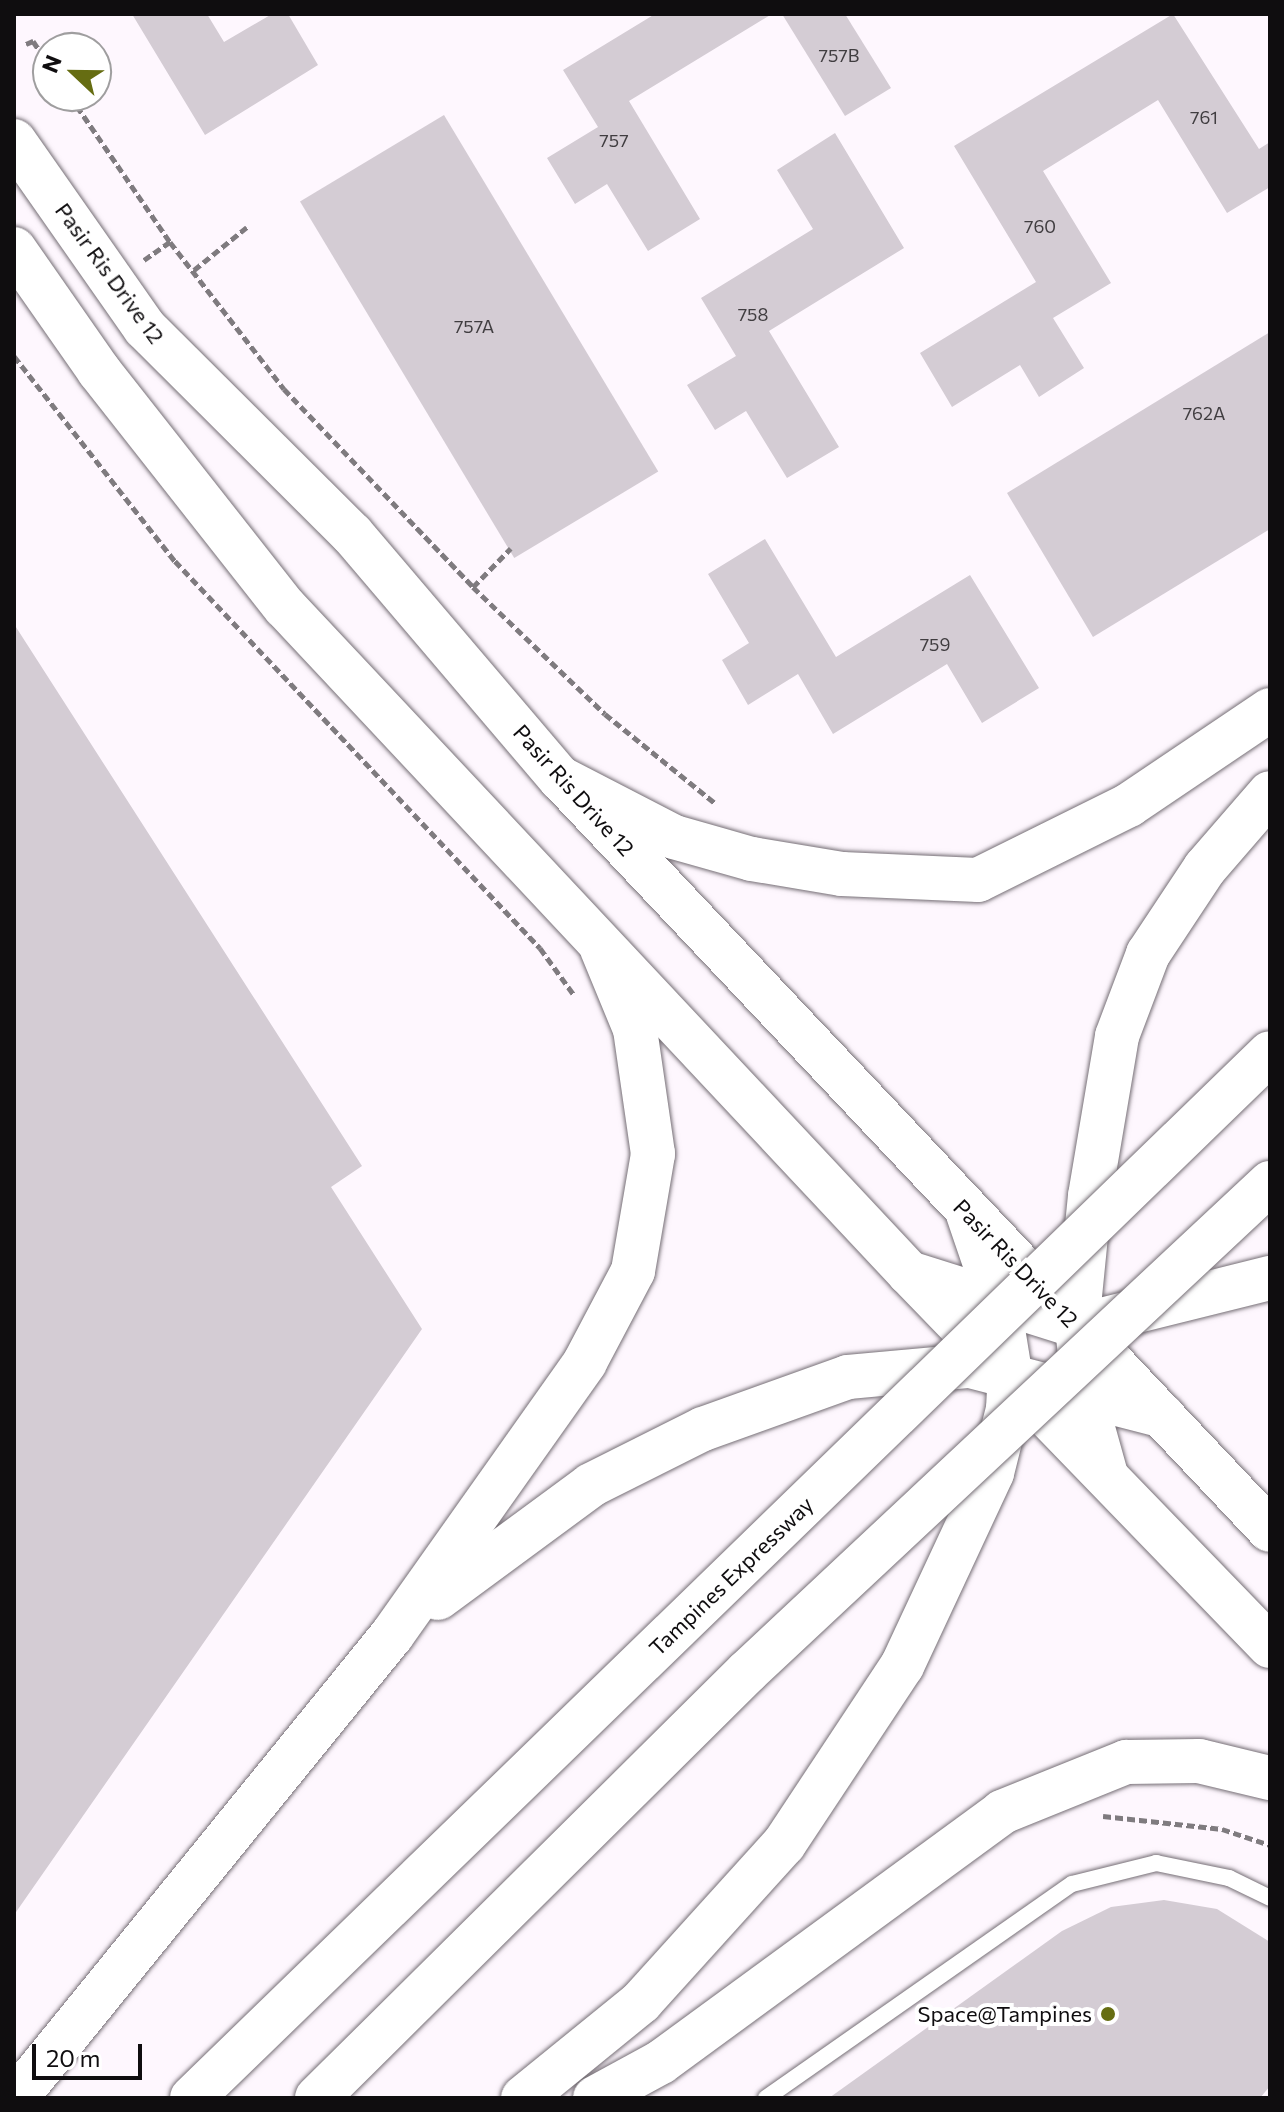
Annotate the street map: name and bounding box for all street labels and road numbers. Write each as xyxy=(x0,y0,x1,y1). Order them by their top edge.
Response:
street label: Pasir Ris Drive 12 xyxy=(50,197,170,349)
street label: Pasir Ris Drive 12 xyxy=(508,719,640,861)
street label: Pasir Ris Drive 12 xyxy=(948,1194,1084,1332)
street label: Tampines Expressway xyxy=(644,1491,818,1661)

